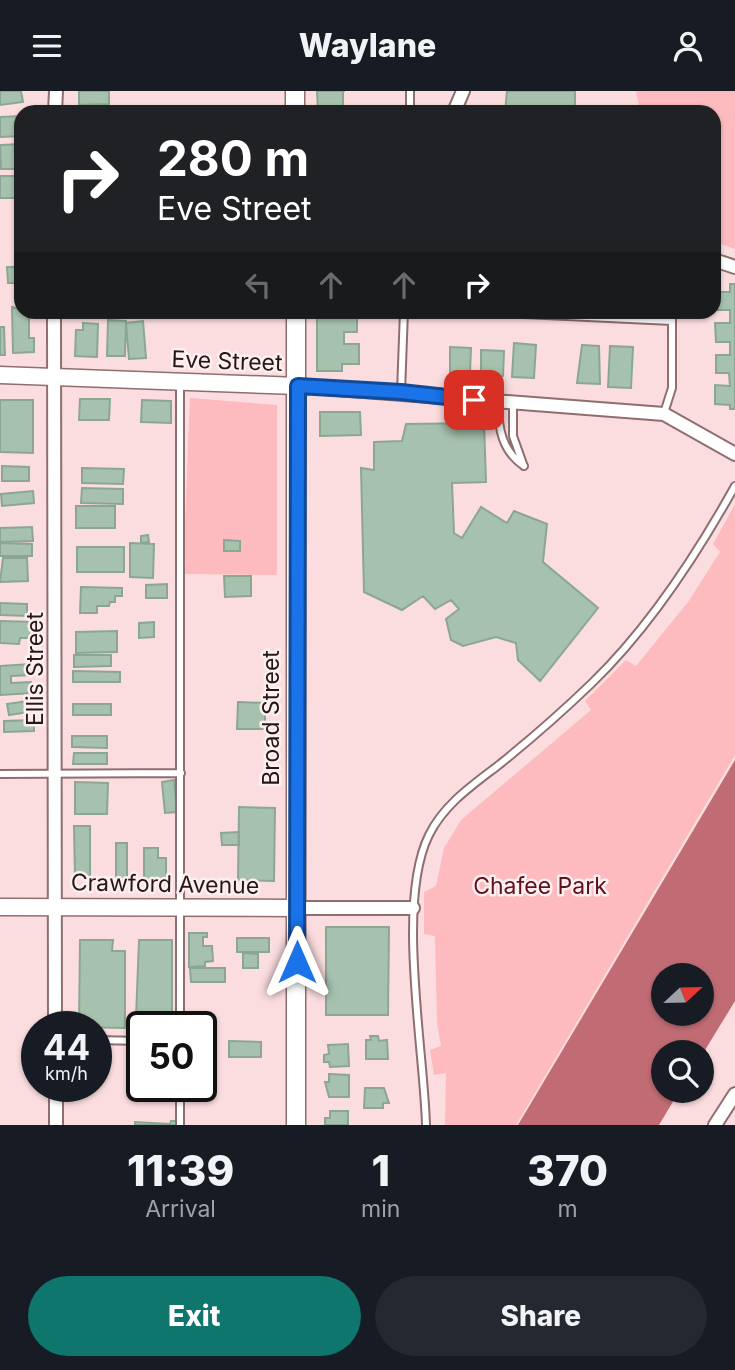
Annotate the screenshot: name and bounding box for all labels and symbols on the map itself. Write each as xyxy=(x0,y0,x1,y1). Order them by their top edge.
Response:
street label: Eve Street xyxy=(171,345,283,377)
pin xyxy=(444,370,504,430)
street label: Ellis Street xyxy=(21,612,49,726)
street label: Broad Street xyxy=(257,650,285,786)
street label: Crawford Avenue xyxy=(71,868,259,900)
park label: Chafee Park xyxy=(473,872,607,900)
position arrow xyxy=(260,925,334,999)
north arrow xyxy=(651,963,714,1025)
speed limit sign: 50 xyxy=(126,1011,217,1102)

